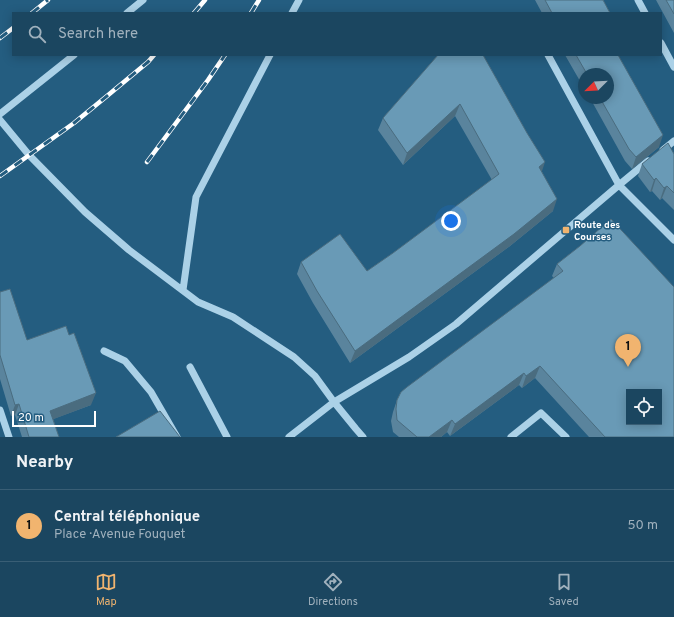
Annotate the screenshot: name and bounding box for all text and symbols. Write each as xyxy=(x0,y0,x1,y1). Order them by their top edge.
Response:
search box xyxy=(12,12,662,56)
icon: search xyxy=(26,23,48,45)
text: Search here xyxy=(58,25,138,44)
north arrow xyxy=(578,68,614,104)
your location xyxy=(441,211,461,231)
place label: Route des Courses xyxy=(574,219,620,244)
marker: Route des Courses xyxy=(561,225,571,235)
pin: 1 xyxy=(615,334,641,367)
map controls xyxy=(626,389,662,425)
button: locate xyxy=(626,389,662,425)
scale bar xyxy=(12,409,96,428)
text: 20 m xyxy=(18,411,44,425)
text: Nearby xyxy=(16,452,73,474)
text: Central téléphonique xyxy=(54,508,200,527)
text: 1 xyxy=(26,518,32,534)
text: 50 m xyxy=(628,518,658,534)
text: Place · Avenue Fouquet xyxy=(54,527,185,543)
tab: Map xyxy=(95,571,117,609)
tab: Directions xyxy=(308,571,358,609)
tab: Saved xyxy=(548,571,579,609)

